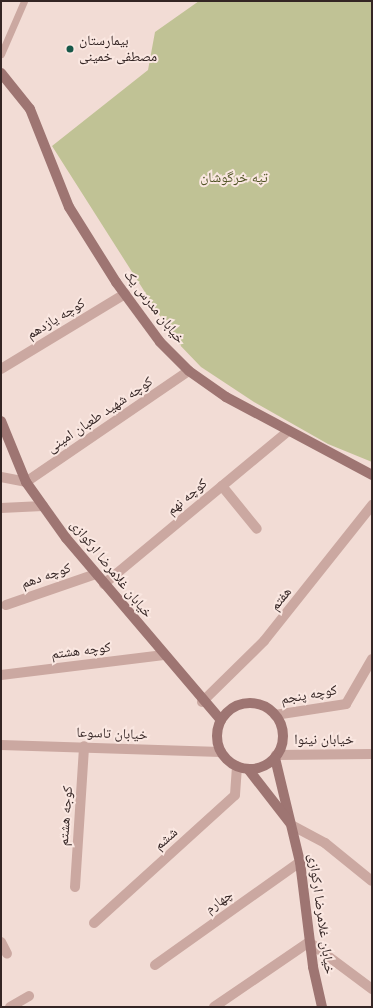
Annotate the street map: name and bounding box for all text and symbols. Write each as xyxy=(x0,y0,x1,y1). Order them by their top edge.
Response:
place label: بیمارستان مصطفی خمینی xyxy=(79,33,157,66)
marker: بیمارستان مصطفی خمینی xyxy=(64,43,76,55)
park label: تپه خرگوشان xyxy=(200,170,268,186)
street label: خیابان مدرس یک xyxy=(120,267,188,347)
street label: کوچه یازدهم xyxy=(24,295,88,343)
street label: کوچه شهید طعبان امینی xyxy=(44,373,156,457)
street label: کوچه نهم xyxy=(163,475,211,519)
street label: خیابان غلامرضا ارکوازی xyxy=(66,517,156,621)
street label: کوچه دهم xyxy=(19,560,73,592)
street label: هفتم xyxy=(267,584,295,614)
street label: کوچه هشتم xyxy=(50,639,112,663)
street label: کوچه پنجم xyxy=(280,682,338,708)
street label: خیابان تاسوعا xyxy=(76,724,148,744)
street label: خیابان نینوا xyxy=(294,732,354,748)
street label: کوجه هشتم xyxy=(56,785,76,847)
street label: ششم xyxy=(151,824,181,854)
street label: خیابان غلامرضا ارکوازی xyxy=(304,853,338,975)
street label: چهارم xyxy=(202,887,236,917)

